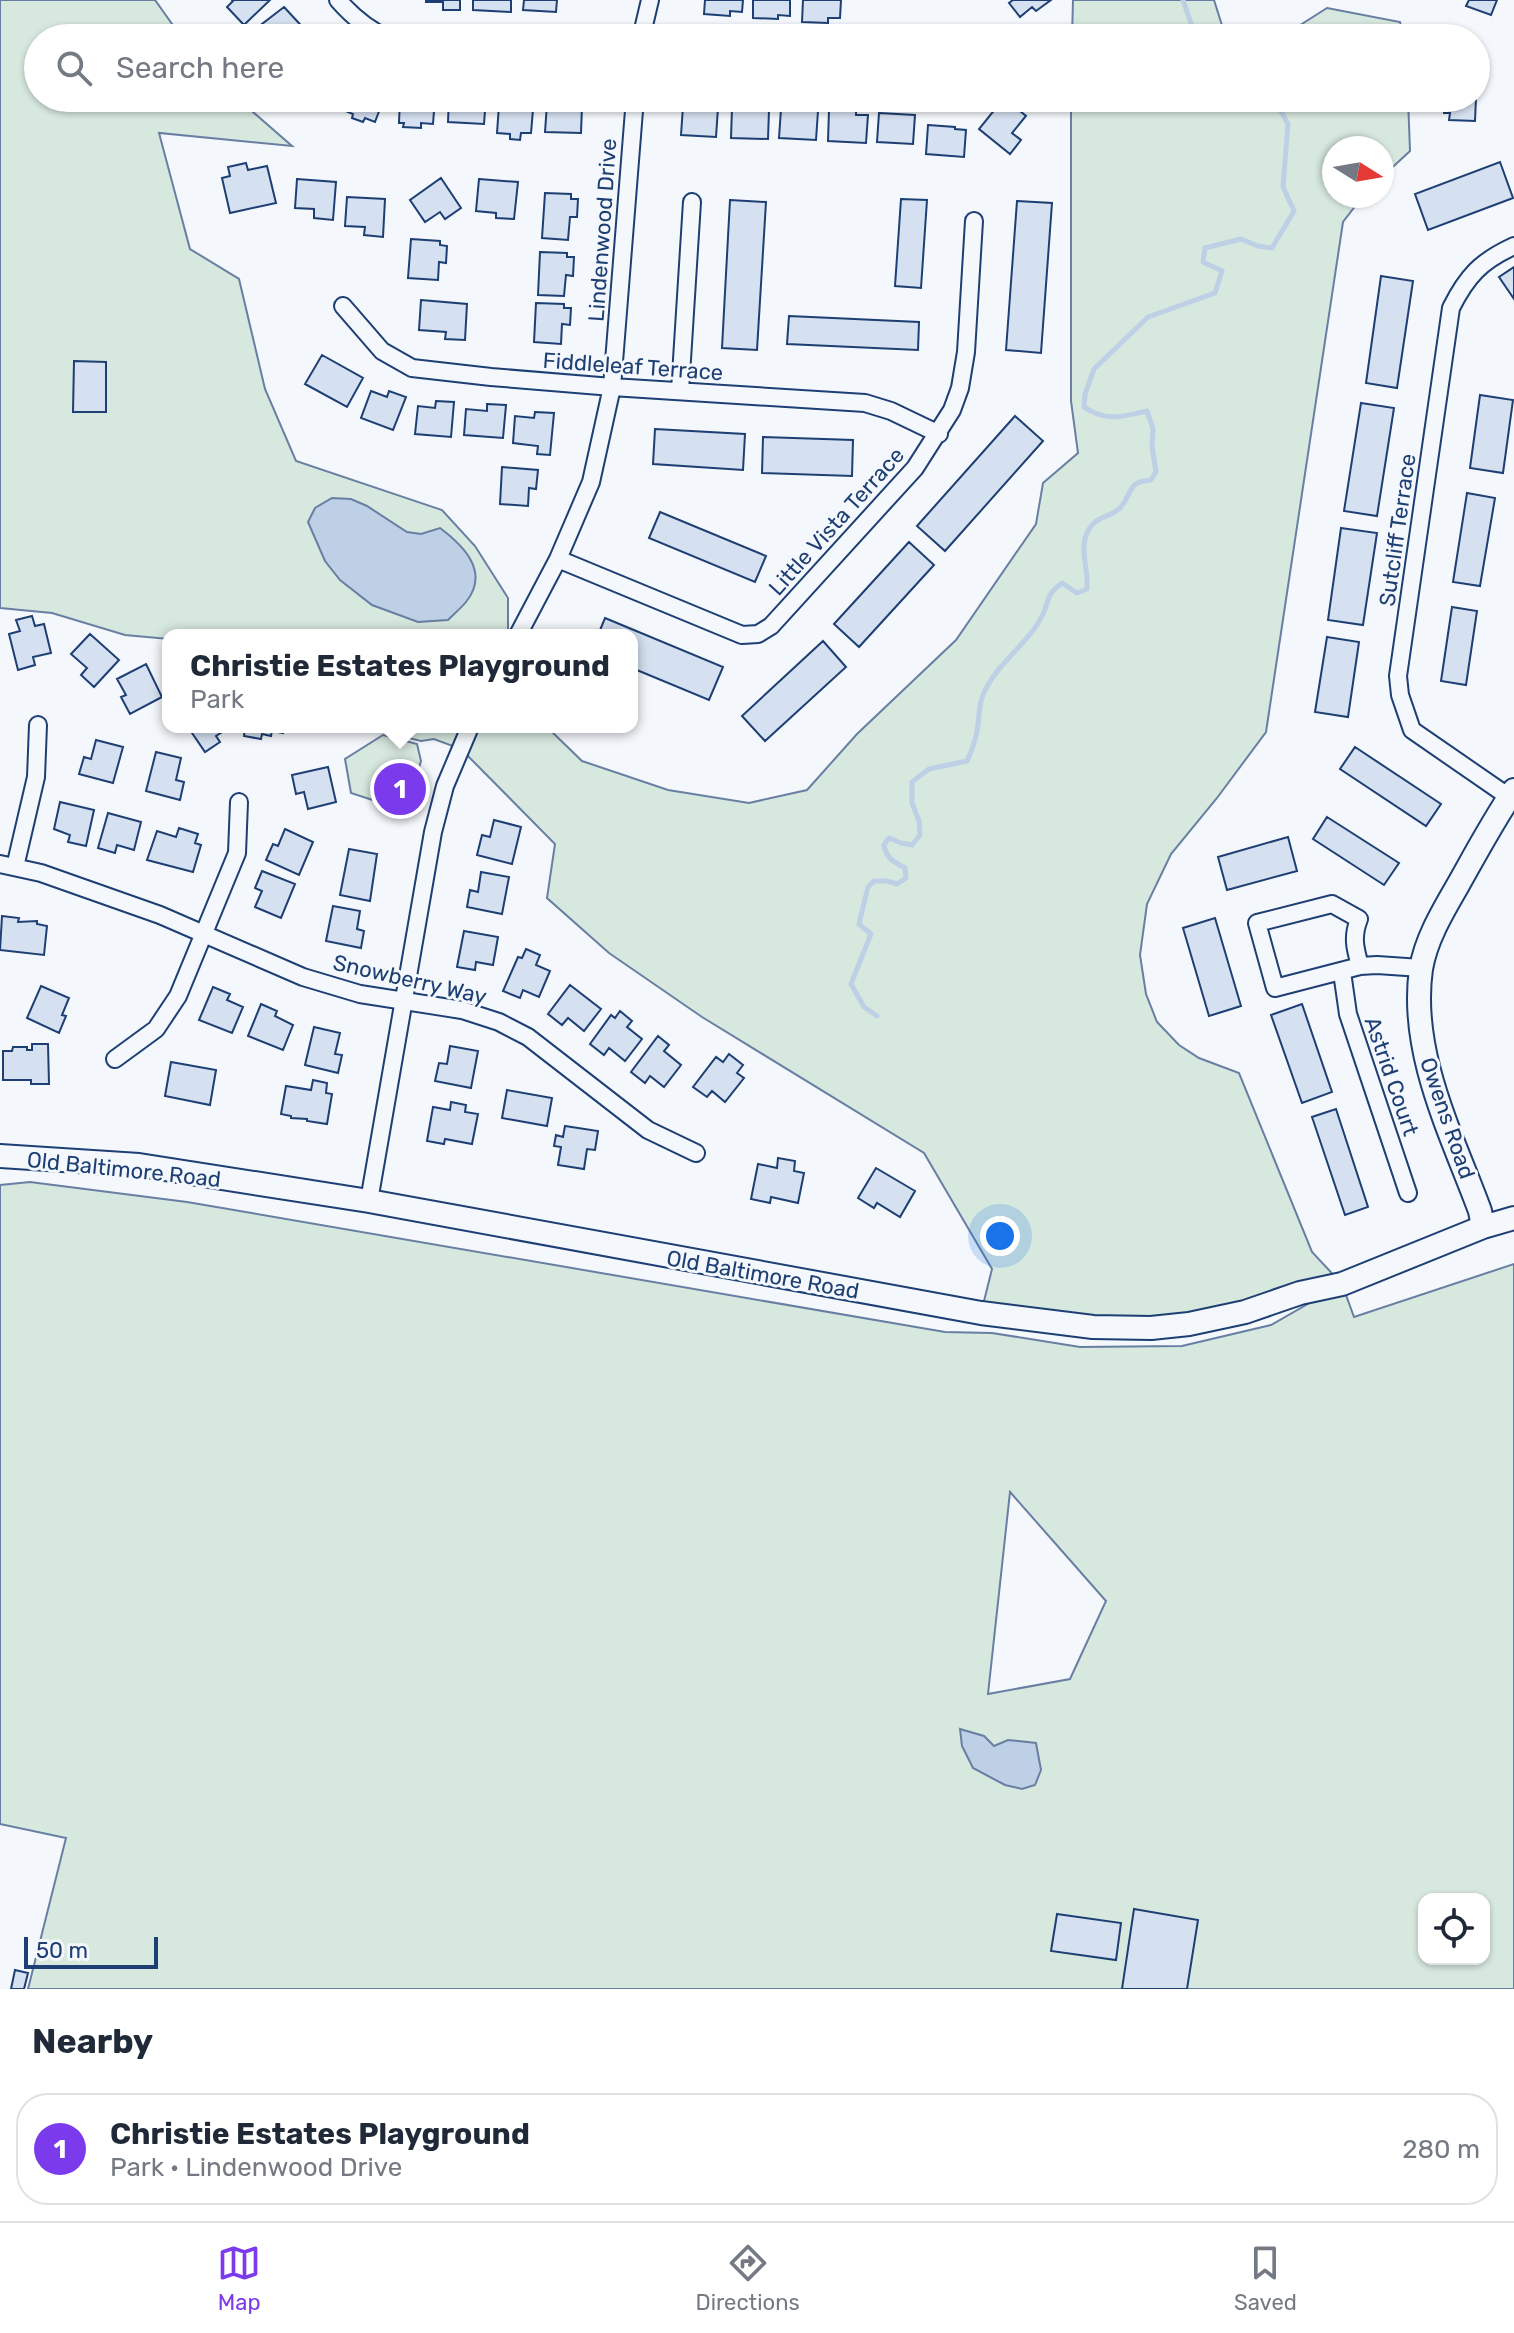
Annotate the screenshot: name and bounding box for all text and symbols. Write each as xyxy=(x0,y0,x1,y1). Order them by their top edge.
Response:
search box xyxy=(24,24,1490,112)
icon: search xyxy=(52,46,96,90)
text: Search here xyxy=(116,50,284,86)
north arrow xyxy=(1322,136,1394,208)
street label: Lindenwood Drive xyxy=(583,137,622,323)
street label: Fiddleleaf Terrace xyxy=(542,347,724,386)
street label: Little Vista Terrace xyxy=(763,442,910,601)
street label: Sutcliff Terrace xyxy=(1373,452,1422,608)
popup xyxy=(162,629,638,733)
text: Christie Estates Playground xyxy=(190,648,610,684)
text: Park xyxy=(190,684,244,715)
pin: 1 xyxy=(374,759,426,819)
street label: Snowberry Way xyxy=(330,949,489,1010)
street label: Astrid Court xyxy=(1359,1013,1425,1140)
street label: Owens Road xyxy=(1414,1054,1481,1182)
street label: Old Baltimore Road xyxy=(26,1146,222,1193)
your location xyxy=(980,1216,1020,1256)
street label: Old Baltimore Road xyxy=(665,1244,861,1305)
map controls xyxy=(1418,1893,1490,1965)
button: locate xyxy=(1418,1893,1490,1965)
scale bar xyxy=(24,1933,158,1969)
text: 50 m xyxy=(36,1937,88,1964)
text: Nearby xyxy=(32,2021,153,2062)
text: Christie Estates Playground xyxy=(110,2116,530,2152)
text: 1 xyxy=(54,2134,66,2165)
text: 280 m xyxy=(1402,2134,1480,2165)
text: Park · Lindenwood Drive xyxy=(110,2152,402,2183)
tab: Map xyxy=(217,2241,261,2316)
tab: Directions xyxy=(695,2241,800,2316)
tab: Saved xyxy=(1234,2241,1297,2316)

